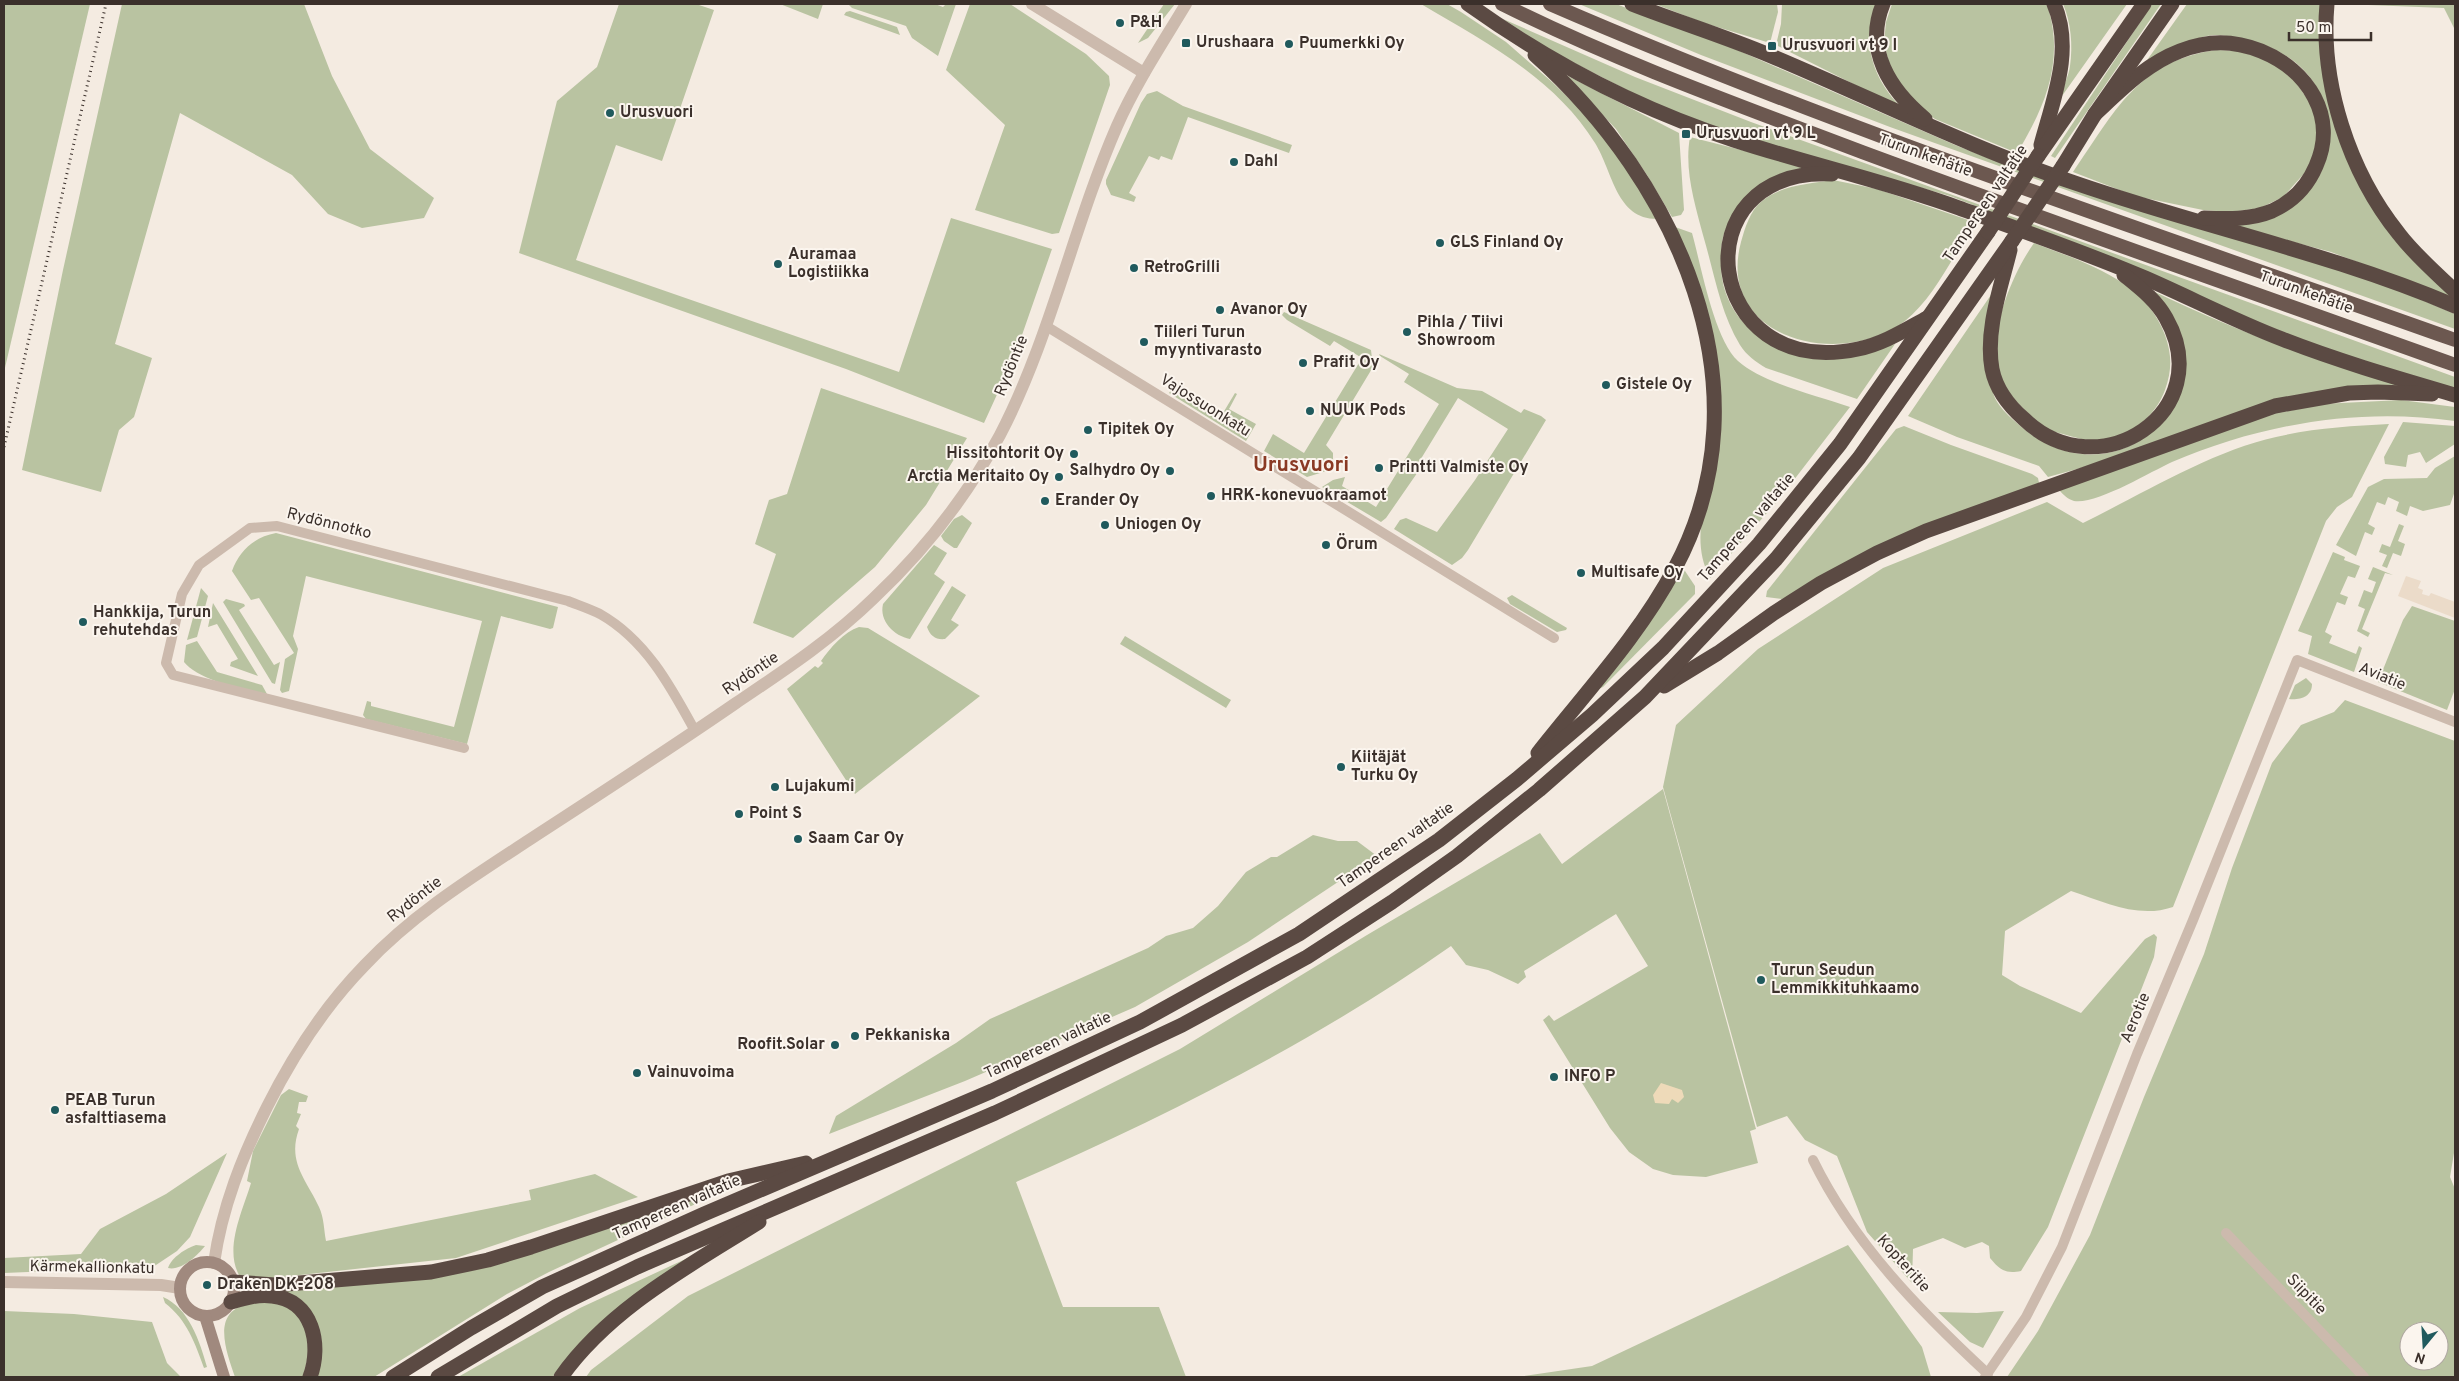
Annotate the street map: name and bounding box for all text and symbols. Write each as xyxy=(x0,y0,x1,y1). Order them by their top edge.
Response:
scale bar xyxy=(2289,10,2372,42)
place label: P&H xyxy=(1130,13,1162,33)
marker: P&H xyxy=(1114,17,1126,29)
text: 50 m xyxy=(2296,19,2331,38)
place label: Urushaara xyxy=(1196,33,1274,53)
place label: Puumerkki Oy xyxy=(1299,34,1405,54)
place label: Urusvuori vt 9 I xyxy=(1782,36,1897,56)
marker: Urushaara xyxy=(1180,37,1192,49)
marker: Puumerkki Oy xyxy=(1283,38,1295,50)
marker: Urusvuori vt 9 I xyxy=(1766,40,1778,52)
place label: Urusvuori xyxy=(620,103,693,123)
marker: Urusvuori xyxy=(604,107,616,119)
place label: Urusvuori vt 9 L xyxy=(1696,124,1816,144)
marker: Urusvuori vt 9 L xyxy=(1680,128,1692,140)
street label: Turun kehätie xyxy=(1875,130,1975,182)
street label: Tampereen valtatie xyxy=(1939,141,2033,267)
place label: Dahl xyxy=(1244,152,1278,172)
marker: Dahl xyxy=(1228,156,1240,168)
place label: GLS Finland Oy xyxy=(1450,233,1564,253)
marker: GLS Finland Oy xyxy=(1434,237,1446,249)
place label: Auramaa Logistiikka xyxy=(788,245,869,283)
marker: Auramaa Logistiikka xyxy=(772,258,784,270)
place label: RetroGrilli xyxy=(1144,258,1220,278)
marker: RetroGrilli xyxy=(1128,262,1140,274)
street label: Turun kehätie xyxy=(2256,267,2356,319)
place label: Avanor Oy xyxy=(1230,300,1308,320)
marker: Avanor Oy xyxy=(1214,304,1226,316)
place label: Pihla / Tiivi Showroom xyxy=(1417,313,1503,351)
place label: Tiileri Turun myyntivarasto xyxy=(1154,323,1262,361)
marker: Pihla / Tiivi Showroom xyxy=(1401,326,1413,338)
street label: Rydöntie xyxy=(991,333,1033,399)
marker: Tiileri Turun myyntivarasto xyxy=(1138,336,1150,348)
place label: Prafit Oy xyxy=(1313,353,1380,373)
marker: Prafit Oy xyxy=(1297,357,1309,369)
street label: Vajossuonkatu xyxy=(1156,370,1254,442)
place label: Gistele Oy xyxy=(1616,375,1692,395)
marker: Gistele Oy xyxy=(1600,379,1612,391)
place label: NUUK Pods xyxy=(1320,401,1406,421)
marker: NUUK Pods xyxy=(1304,405,1316,417)
place label: Tipitek Oy xyxy=(1098,420,1174,440)
marker: Tipitek Oy xyxy=(1082,424,1094,436)
place label: Hissitohtorit Oy xyxy=(946,444,1064,464)
marker: Hissitohtorit Oy xyxy=(1068,448,1080,460)
district label: Urusvuori xyxy=(1253,452,1349,479)
place label: Printti Valmiste Oy xyxy=(1389,458,1529,478)
place label: Salhydro Oy xyxy=(1070,461,1160,481)
marker: Printti Valmiste Oy xyxy=(1373,462,1385,474)
marker: Salhydro Oy xyxy=(1164,465,1176,477)
place label: Arctia Meritaito Oy xyxy=(907,467,1049,487)
street label: Tampereen valtatie xyxy=(1694,469,1800,587)
marker: Arctia Meritaito Oy xyxy=(1053,471,1065,483)
place label: HRK-konevuokraamot xyxy=(1221,486,1387,506)
marker: HRK-konevuokraamot xyxy=(1205,490,1217,502)
place label: Erander Oy xyxy=(1055,491,1139,511)
marker: Erander Oy xyxy=(1039,495,1051,507)
street label: Rydönnotko xyxy=(285,504,374,544)
place label: Uniogen Oy xyxy=(1115,515,1201,535)
marker: Uniogen Oy xyxy=(1099,519,1111,531)
place label: Örum xyxy=(1336,533,1378,555)
marker: Örum xyxy=(1320,539,1332,551)
place label: Multisafe Oy xyxy=(1591,563,1684,583)
marker: Multisafe Oy xyxy=(1575,567,1587,579)
place label: Hankkija, Turun rehutehdas xyxy=(93,603,211,641)
marker: Hankkija, Turun rehutehdas xyxy=(77,616,89,628)
street label: Rydöntie xyxy=(719,648,783,700)
street label: Aviatie xyxy=(2356,659,2408,695)
place label: Kiitäjät Turku Oy xyxy=(1351,748,1418,786)
marker: Kiitäjät Turku Oy xyxy=(1335,761,1347,773)
place label: Lujakumi xyxy=(785,777,855,797)
marker: Lujakumi xyxy=(769,781,781,793)
street label: Tampereen valtatie xyxy=(1334,798,1458,894)
place label: Point S xyxy=(749,804,802,824)
marker: Point S xyxy=(733,808,745,820)
place label: Saam Car Oy xyxy=(808,829,904,849)
marker: Saam Car Oy xyxy=(792,833,804,845)
street label: Rydöntie xyxy=(384,872,446,928)
place label: Turun Seudun Lemmikkituhkaamo xyxy=(1771,961,1919,999)
marker: Turun Seudun Lemmikkituhkaamo xyxy=(1755,974,1767,986)
street label: Aerotie xyxy=(2117,990,2155,1046)
street label: Tampereen valtatie xyxy=(981,1008,1115,1084)
place label: Pekkaniska xyxy=(865,1026,950,1046)
marker: Pekkaniska xyxy=(849,1030,861,1042)
place label: Roofit.Solar xyxy=(737,1035,825,1055)
marker: Roofit.Solar xyxy=(829,1039,841,1051)
place label: Vainuvoima xyxy=(647,1063,734,1083)
marker: Vainuvoima xyxy=(631,1067,643,1079)
place label: INFO P xyxy=(1564,1067,1615,1087)
marker: INFO P xyxy=(1548,1071,1560,1083)
place label: PEAB Turun asfalttiasema xyxy=(65,1091,166,1129)
marker: PEAB Turun asfalttiasema xyxy=(49,1104,61,1116)
street label: Tampereen valtatie xyxy=(610,1171,744,1245)
street label: Kopteritie xyxy=(1872,1231,1934,1297)
street label: Kärmekallionkatu xyxy=(29,1257,155,1279)
street label: Siipitie xyxy=(2282,1270,2330,1320)
place label: Draken DK-208 xyxy=(217,1275,334,1295)
marker: Draken DK-208 xyxy=(201,1279,213,1291)
north arrow xyxy=(2399,1321,2449,1371)
text: N xyxy=(2413,1347,2428,1367)

